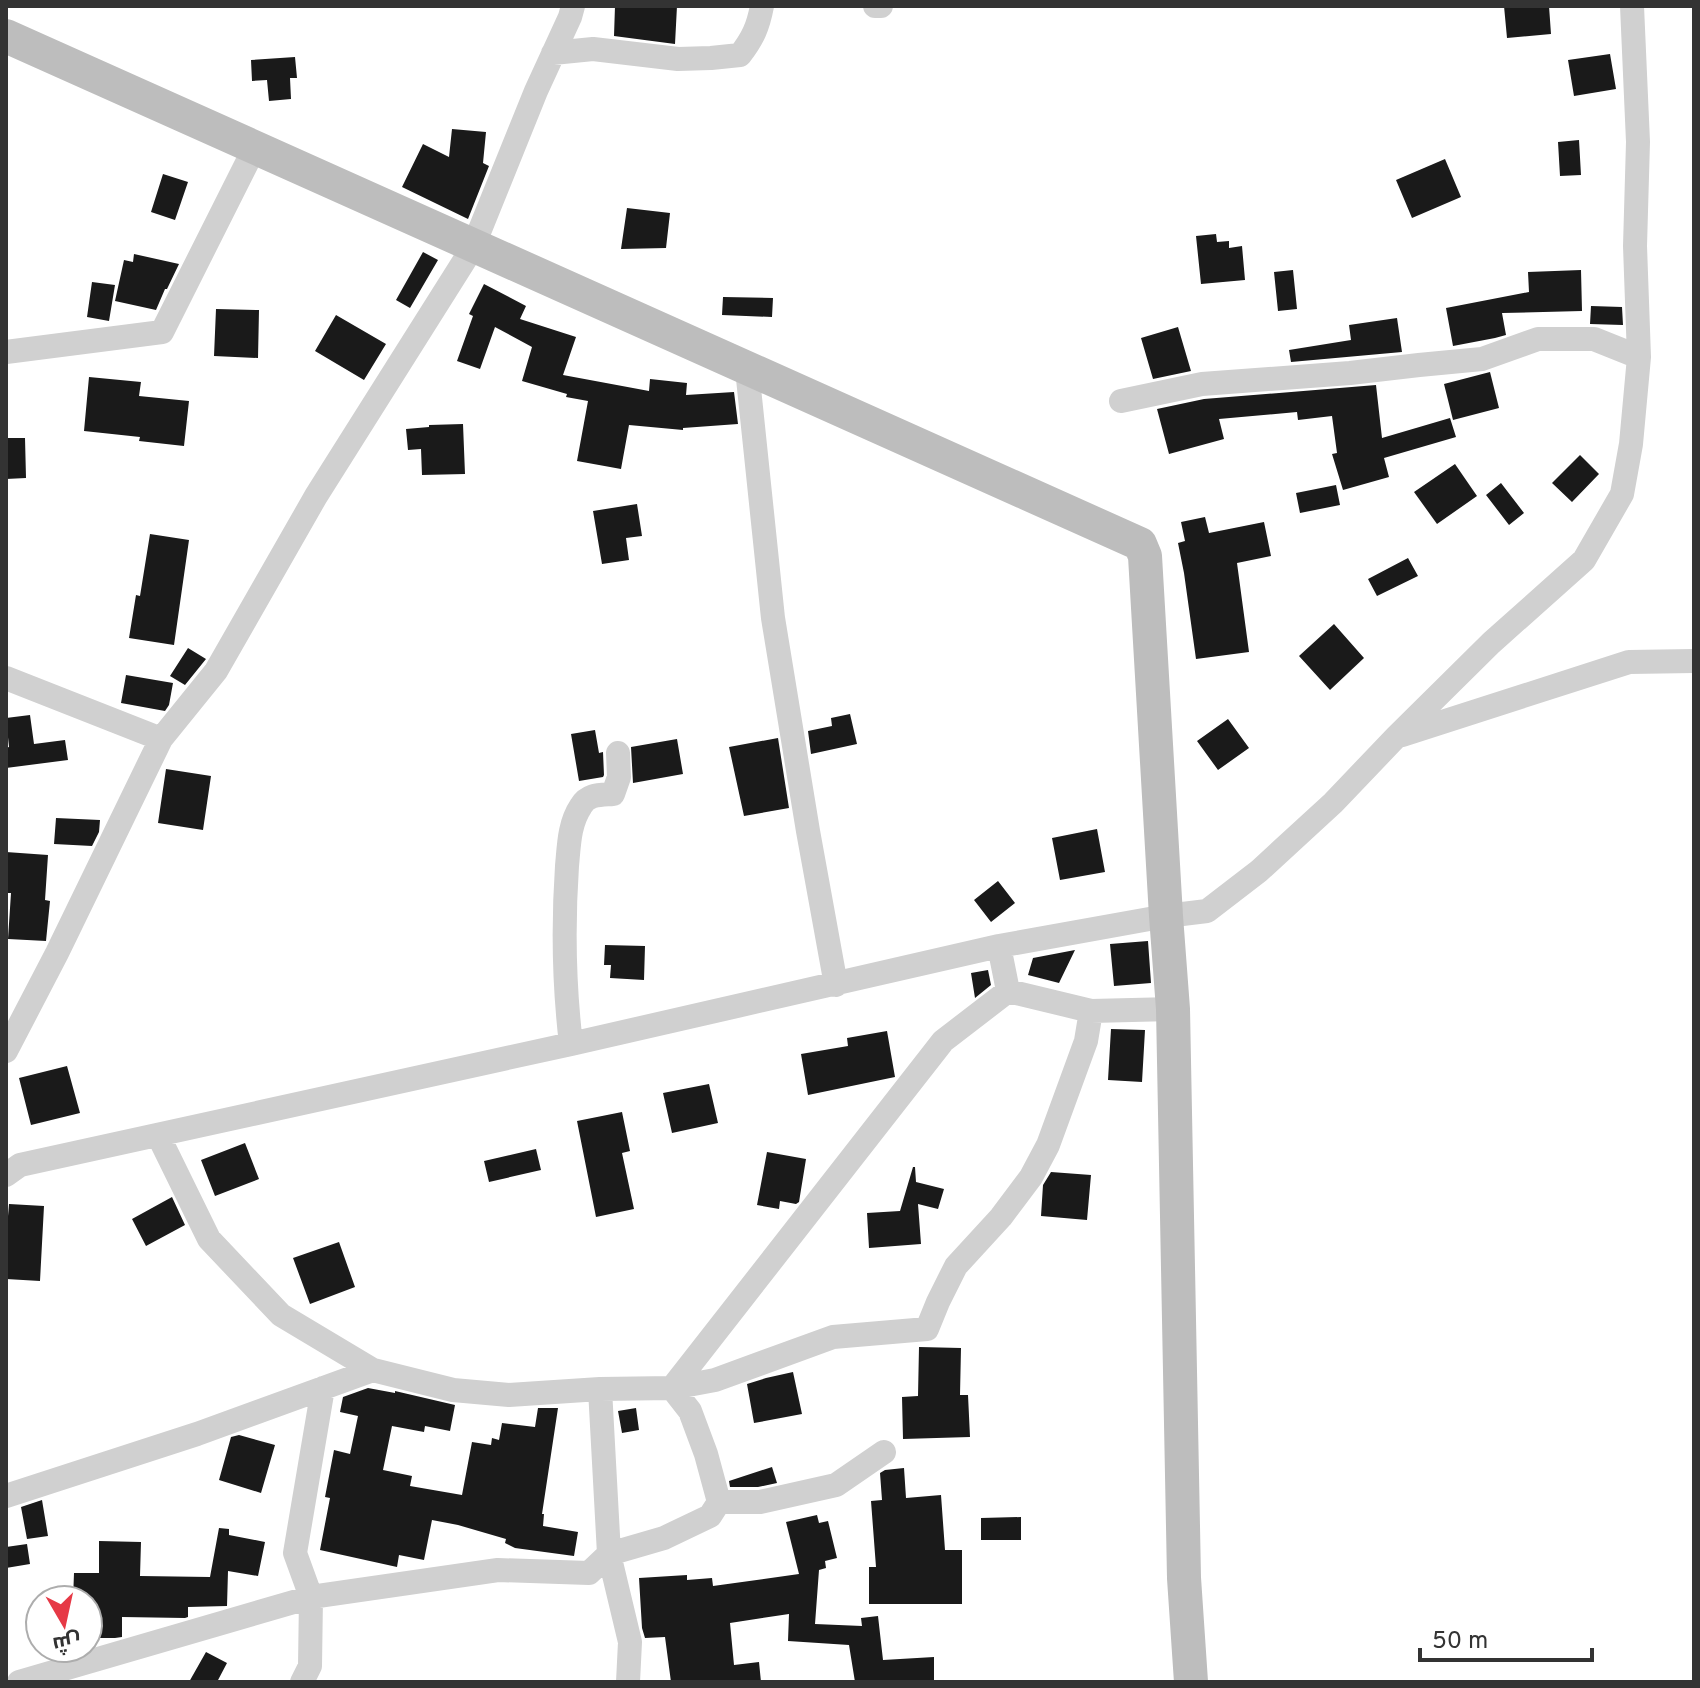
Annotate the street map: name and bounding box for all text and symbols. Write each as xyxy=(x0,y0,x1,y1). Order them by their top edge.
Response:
north arrow xyxy=(24,1584,104,1664)
scale bar xyxy=(1420,1612,1592,1662)
text: ش xyxy=(51,1626,83,1657)
text: 50 m xyxy=(1432,1627,1488,1657)

